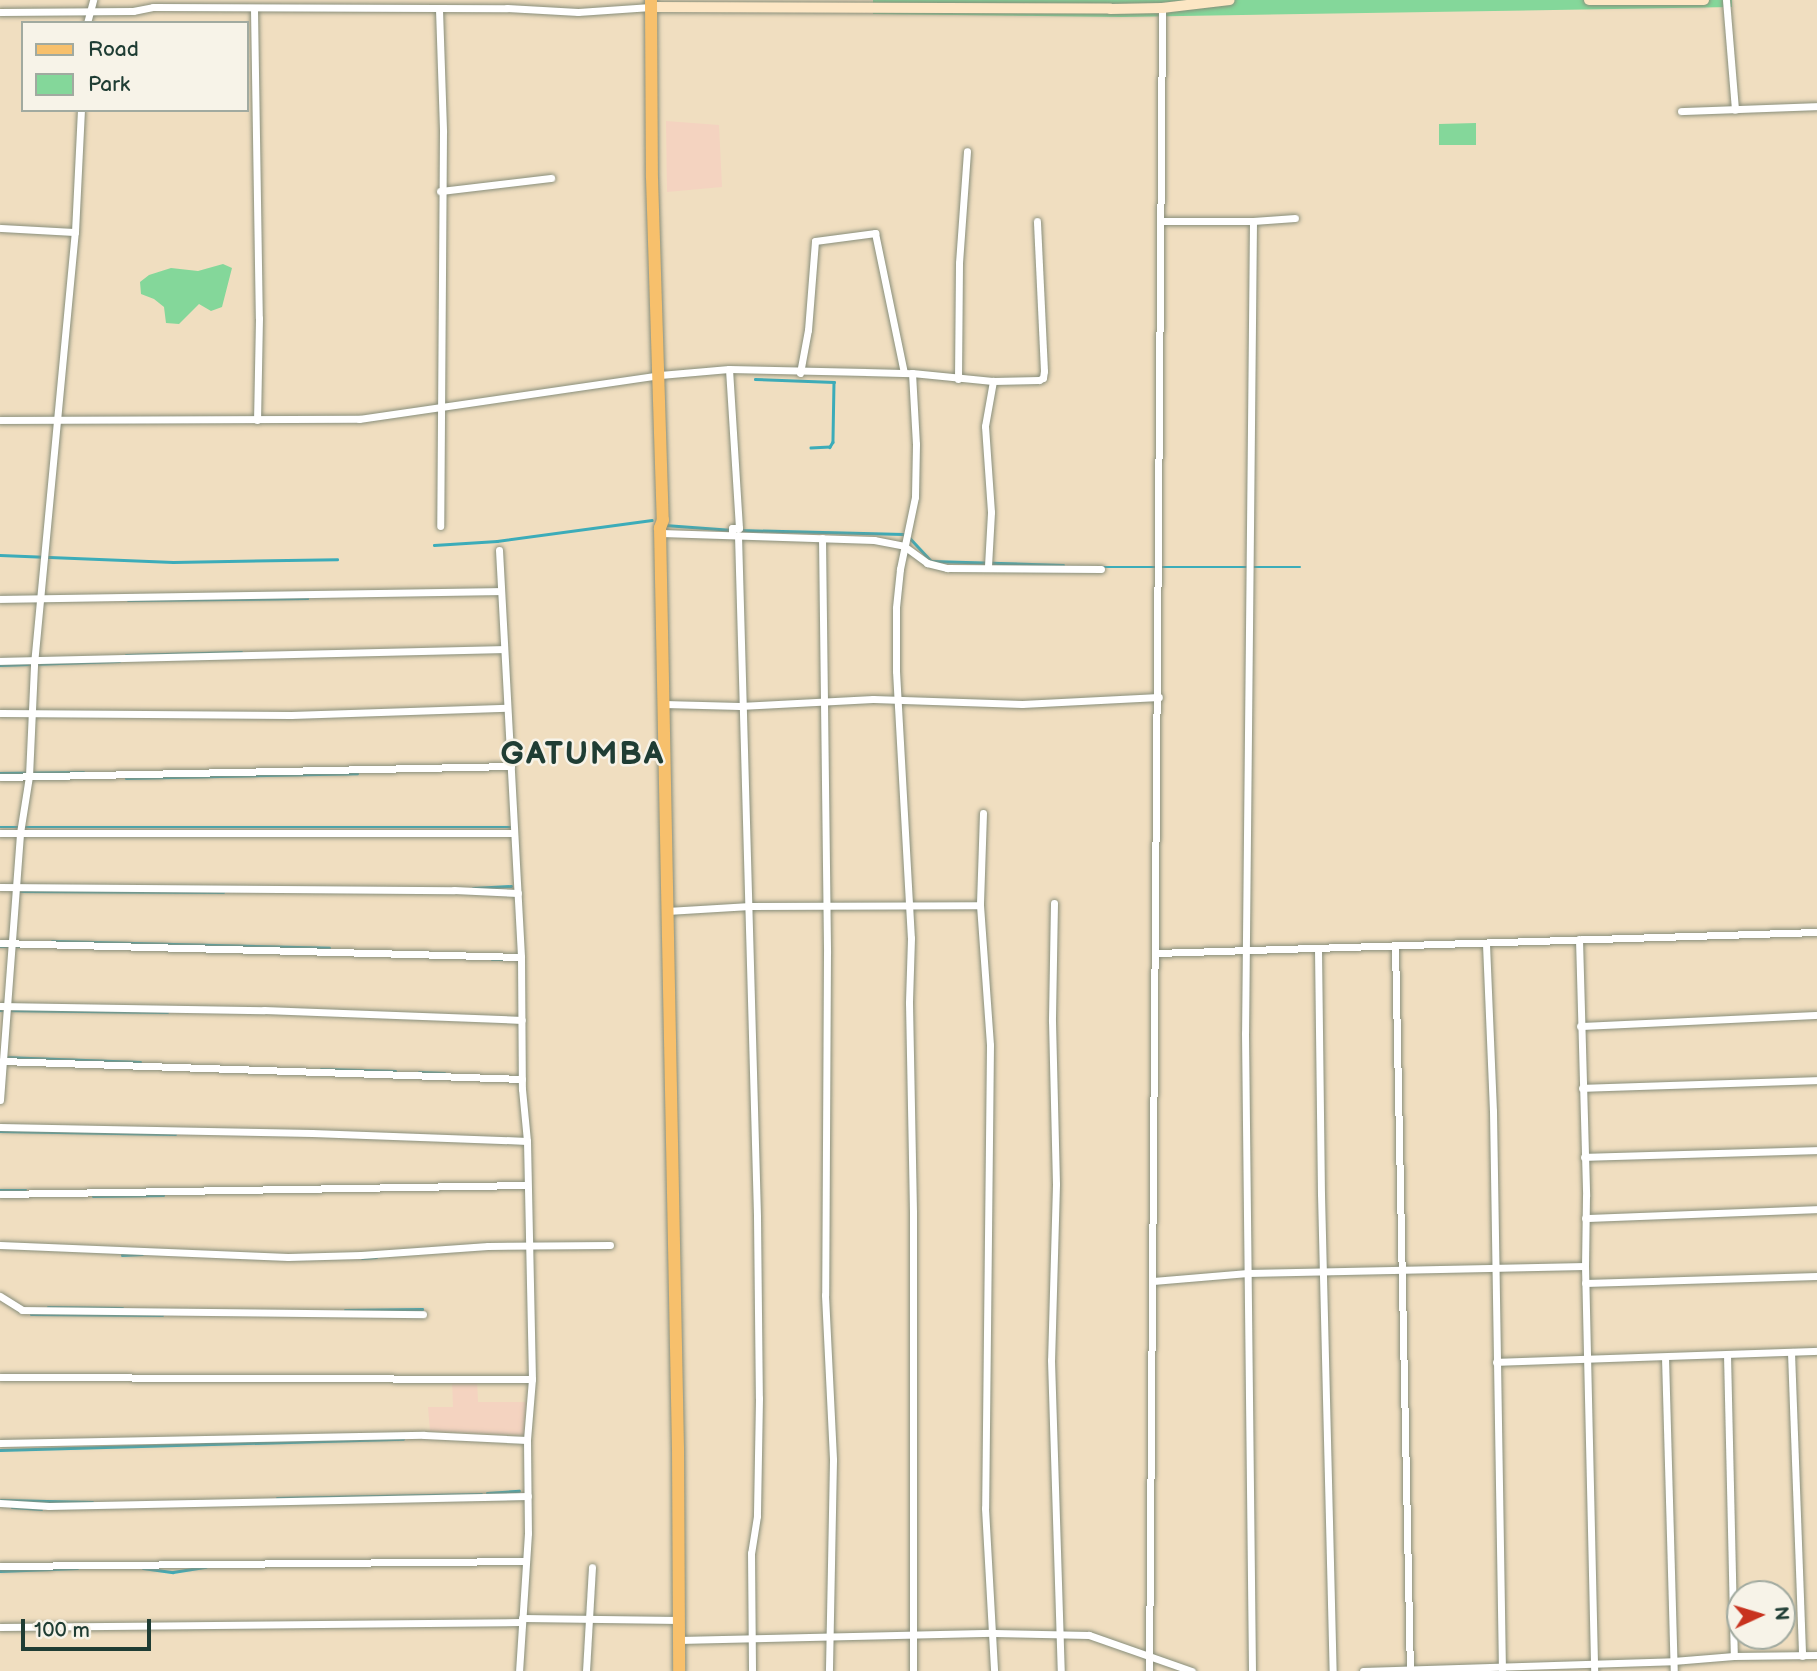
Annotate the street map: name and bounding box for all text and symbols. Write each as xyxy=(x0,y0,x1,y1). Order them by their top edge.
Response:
legend xyxy=(21,21,248,112)
text: Road xyxy=(88,37,139,62)
text: Park xyxy=(88,72,130,97)
district label: GATUMBA xyxy=(501,736,665,774)
north arrow xyxy=(1726,1580,1796,1650)
scale bar xyxy=(24,1604,154,1648)
text: N xyxy=(1768,1606,1792,1622)
text: 100 m xyxy=(34,1618,90,1643)

